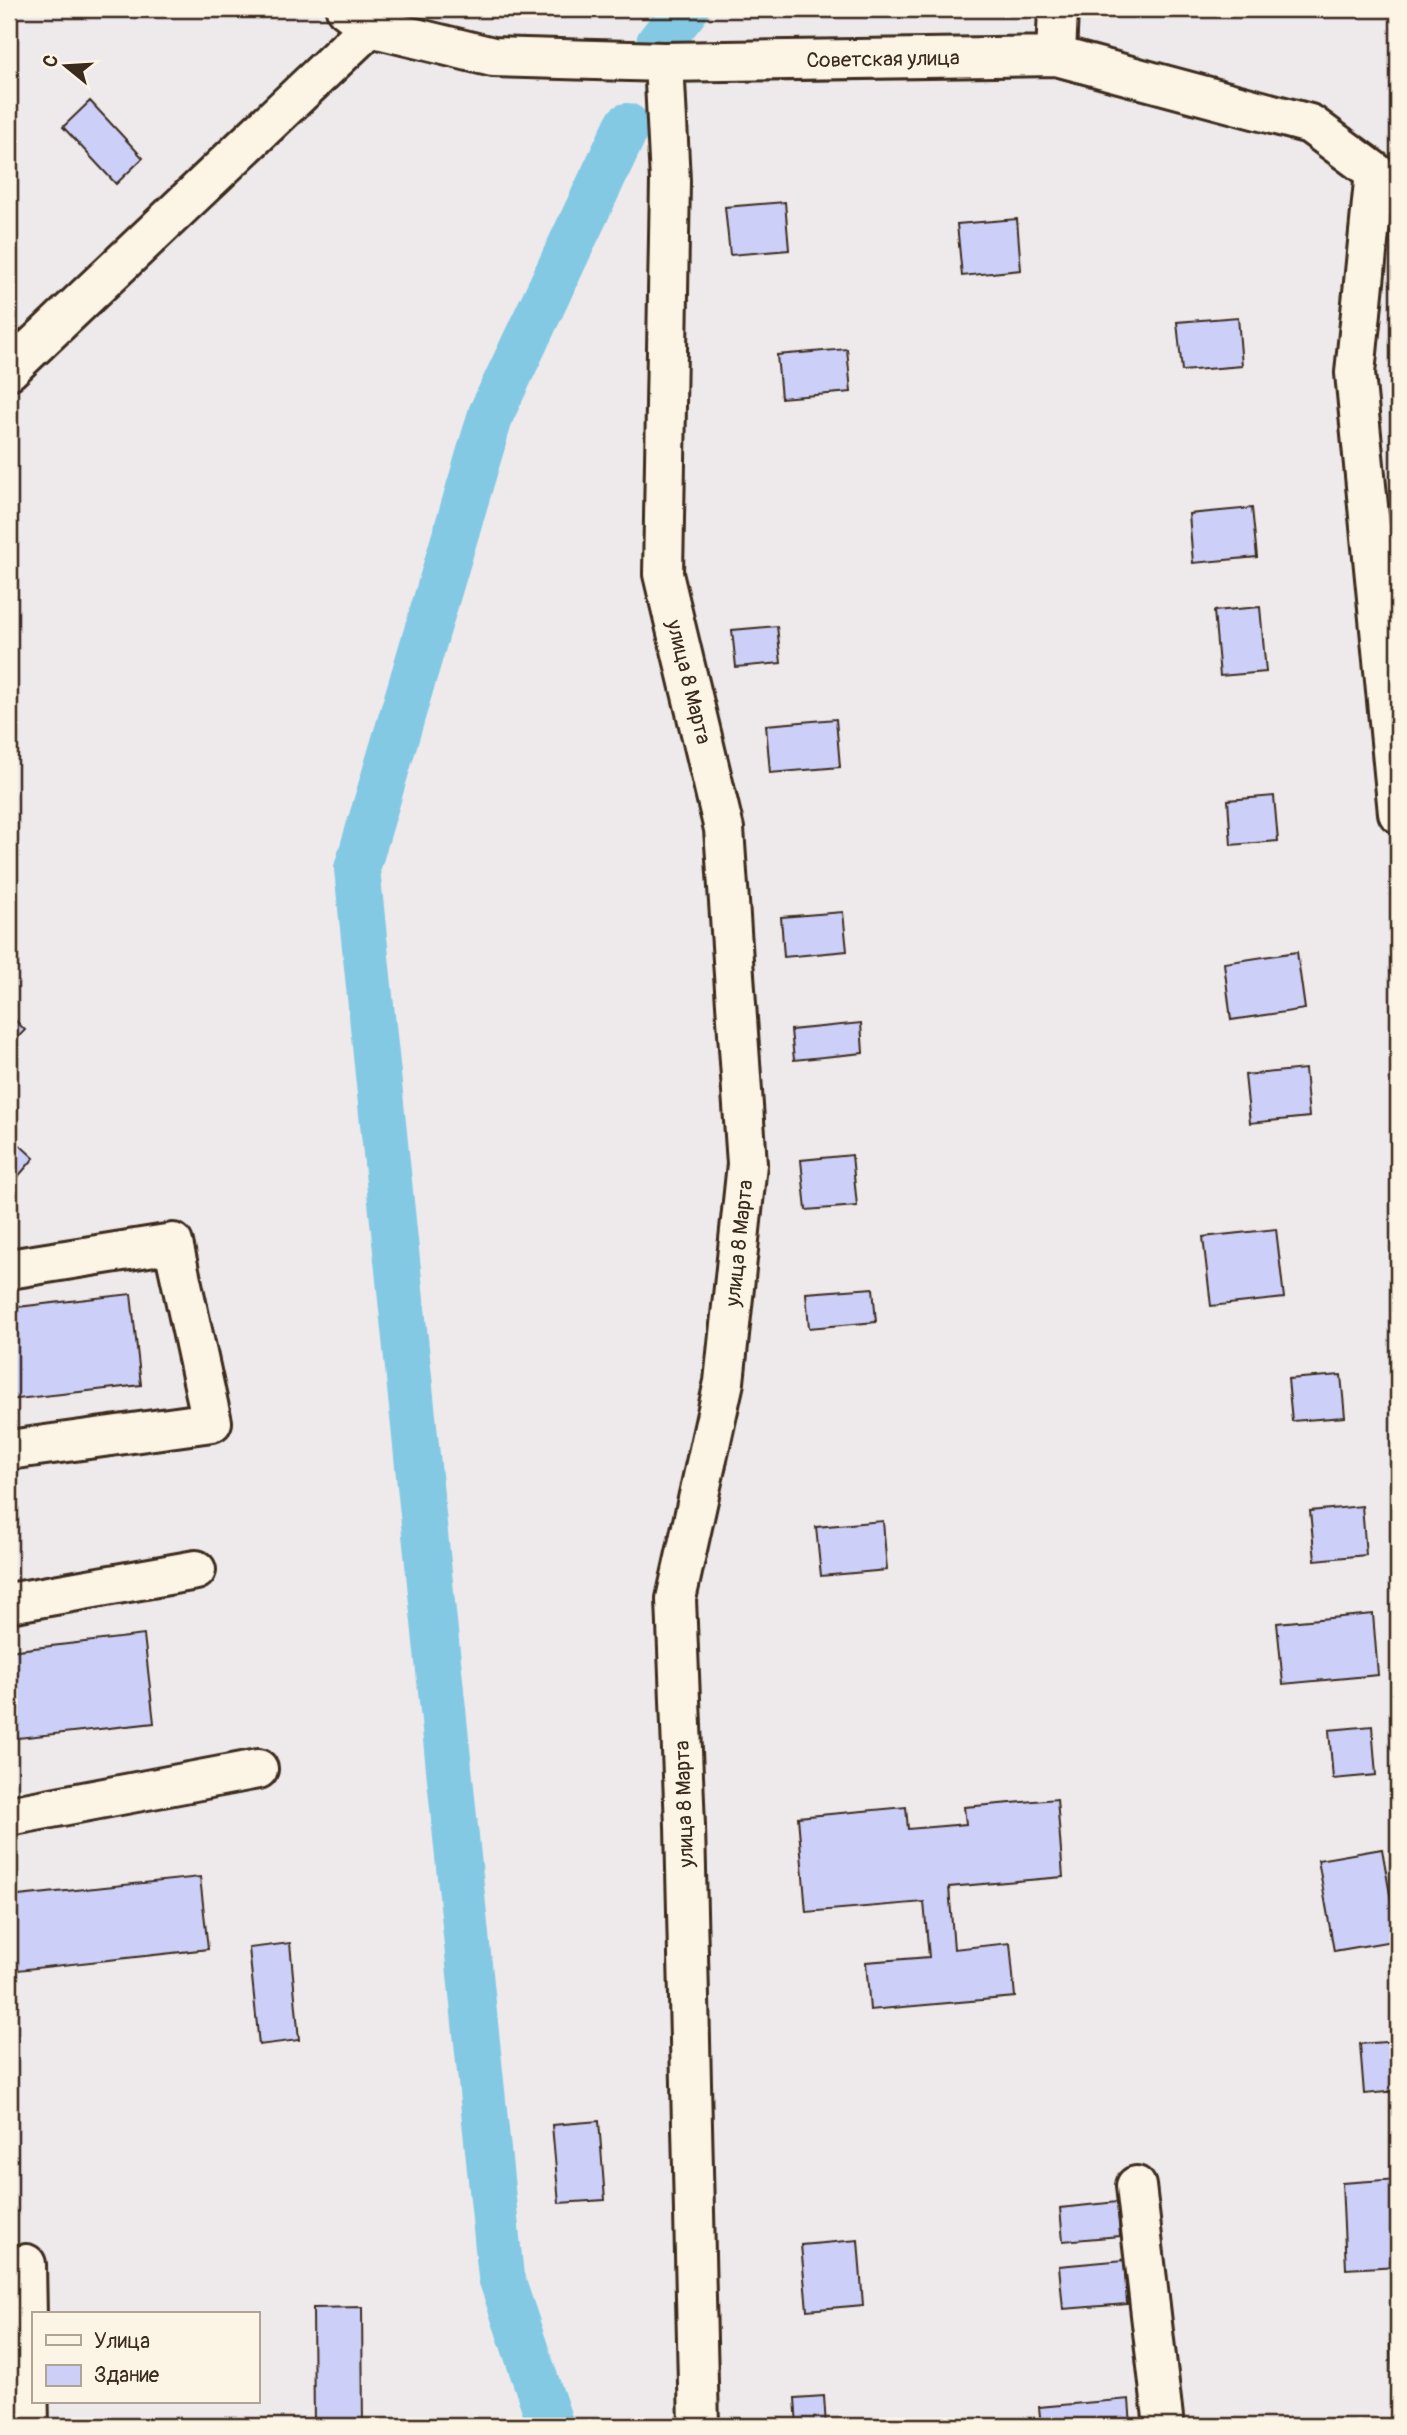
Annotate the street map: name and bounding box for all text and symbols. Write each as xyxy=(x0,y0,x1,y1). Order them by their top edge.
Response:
north arrow xyxy=(32,32,102,102)
street label: Советская улица xyxy=(806,45,960,74)
text: С xyxy=(38,52,64,70)
street label: улица 8 Марта xyxy=(660,616,717,747)
street label: улица 8 Марта xyxy=(719,1178,760,1309)
street label: улица 8 Марта xyxy=(669,1740,700,1869)
legend xyxy=(32,2312,259,2404)
text: Улица xyxy=(94,2328,150,2355)
text: Здание xyxy=(94,2362,160,2389)

